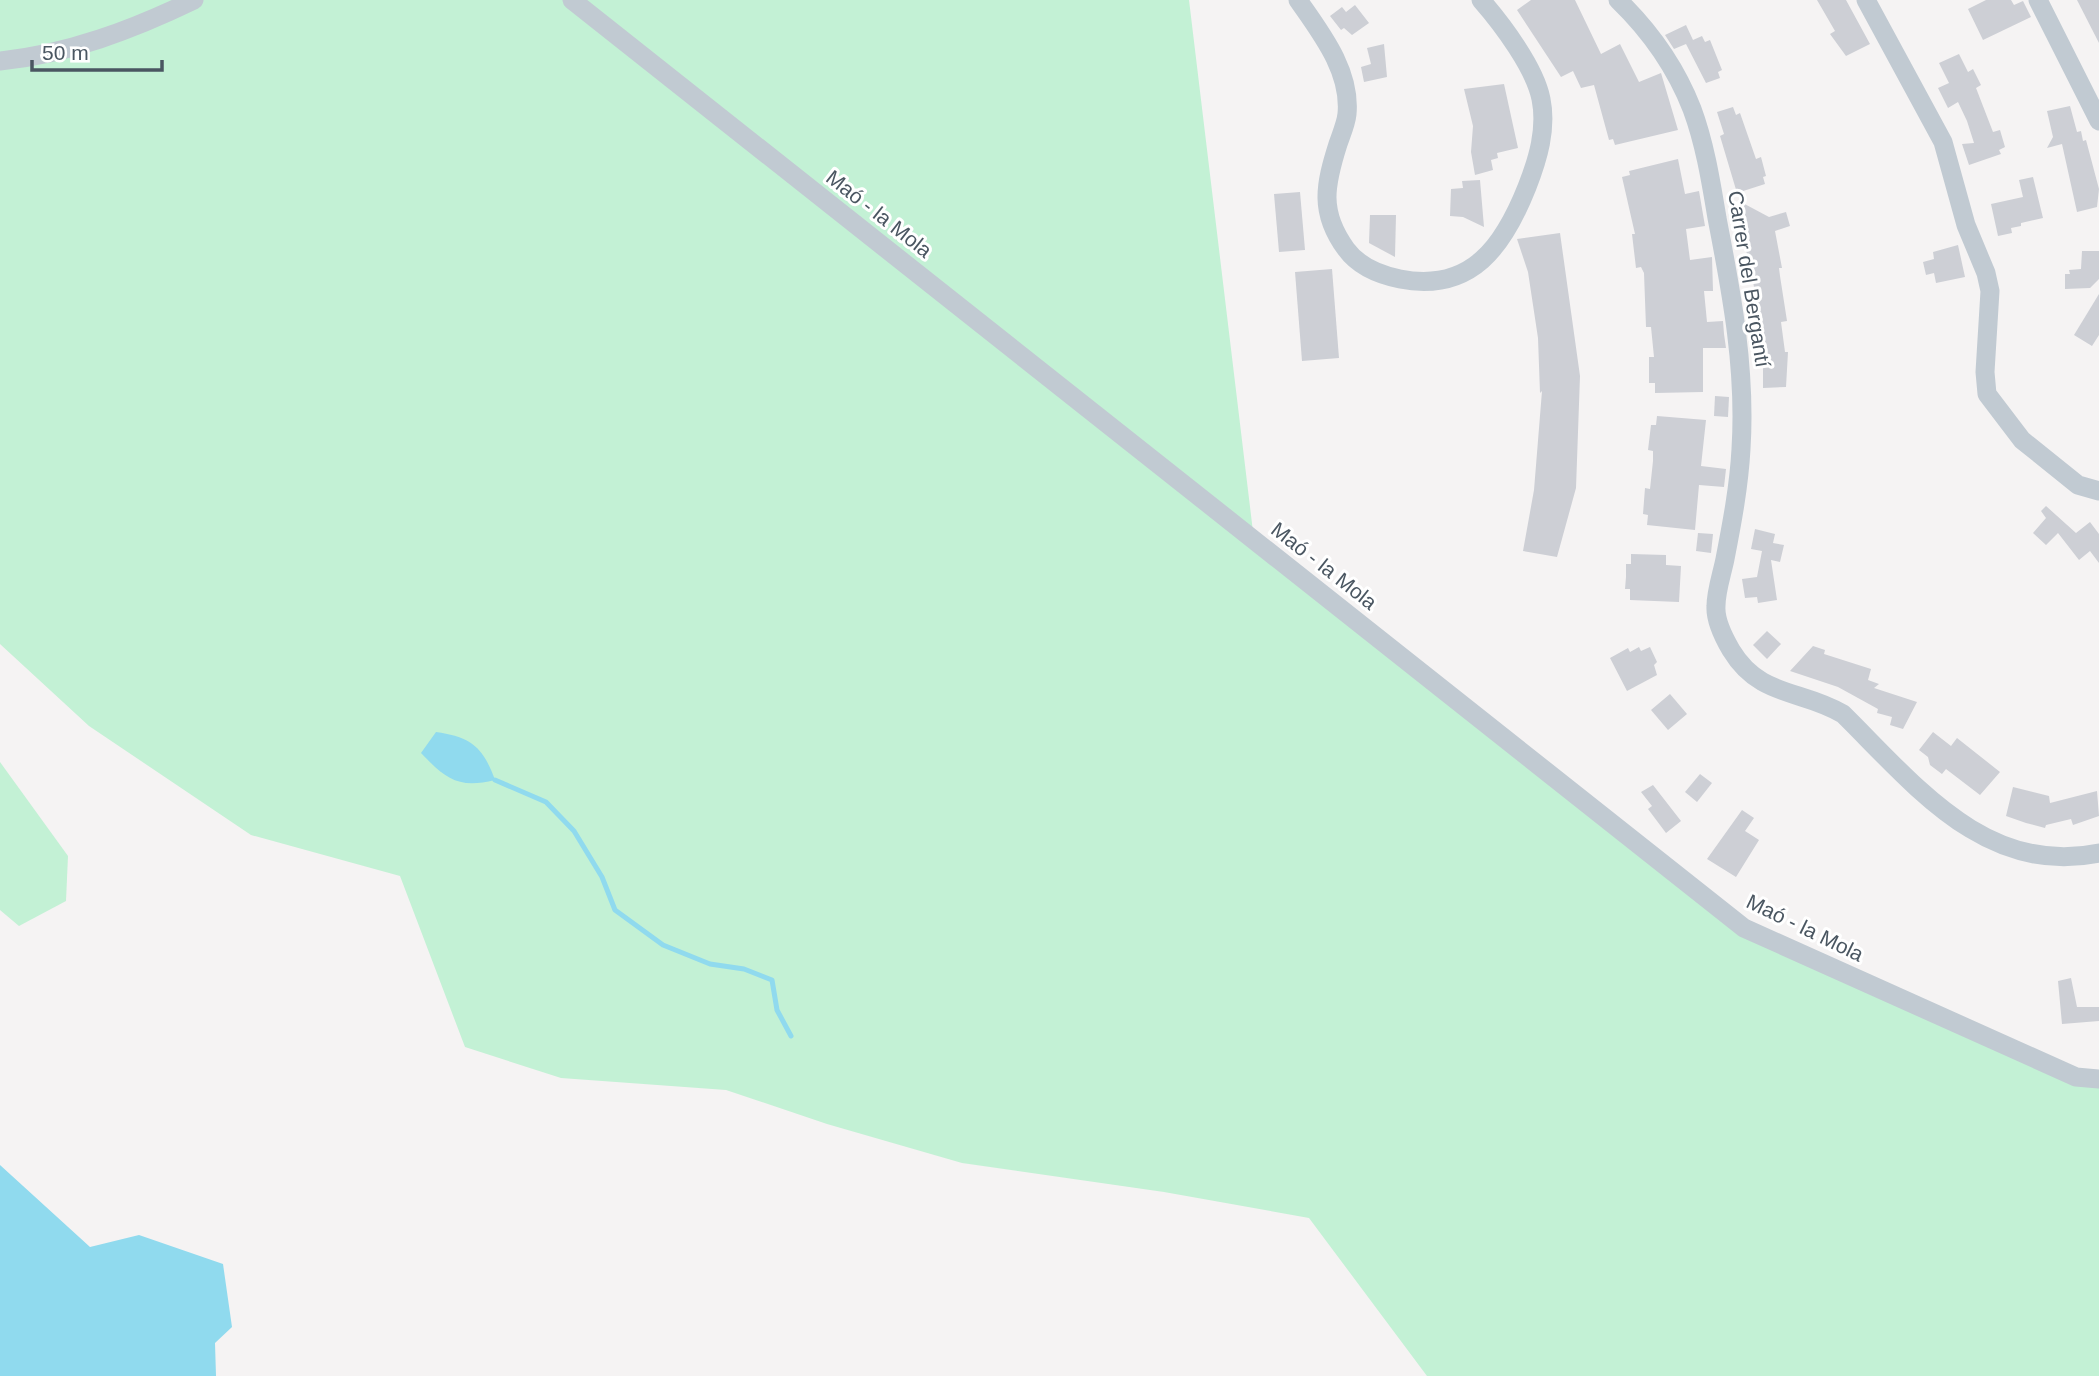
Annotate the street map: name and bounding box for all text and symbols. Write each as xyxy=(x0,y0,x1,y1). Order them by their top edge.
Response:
scale bar xyxy=(32,28,161,72)
text: 50 m xyxy=(42,41,89,64)
street label: Maó - la Mola xyxy=(822,165,937,262)
street label: Carrer del Bergantí xyxy=(1724,189,1775,369)
street label: Maó - la Mola xyxy=(1267,517,1382,614)
street label: Maó - la Mola xyxy=(1743,889,1868,966)

